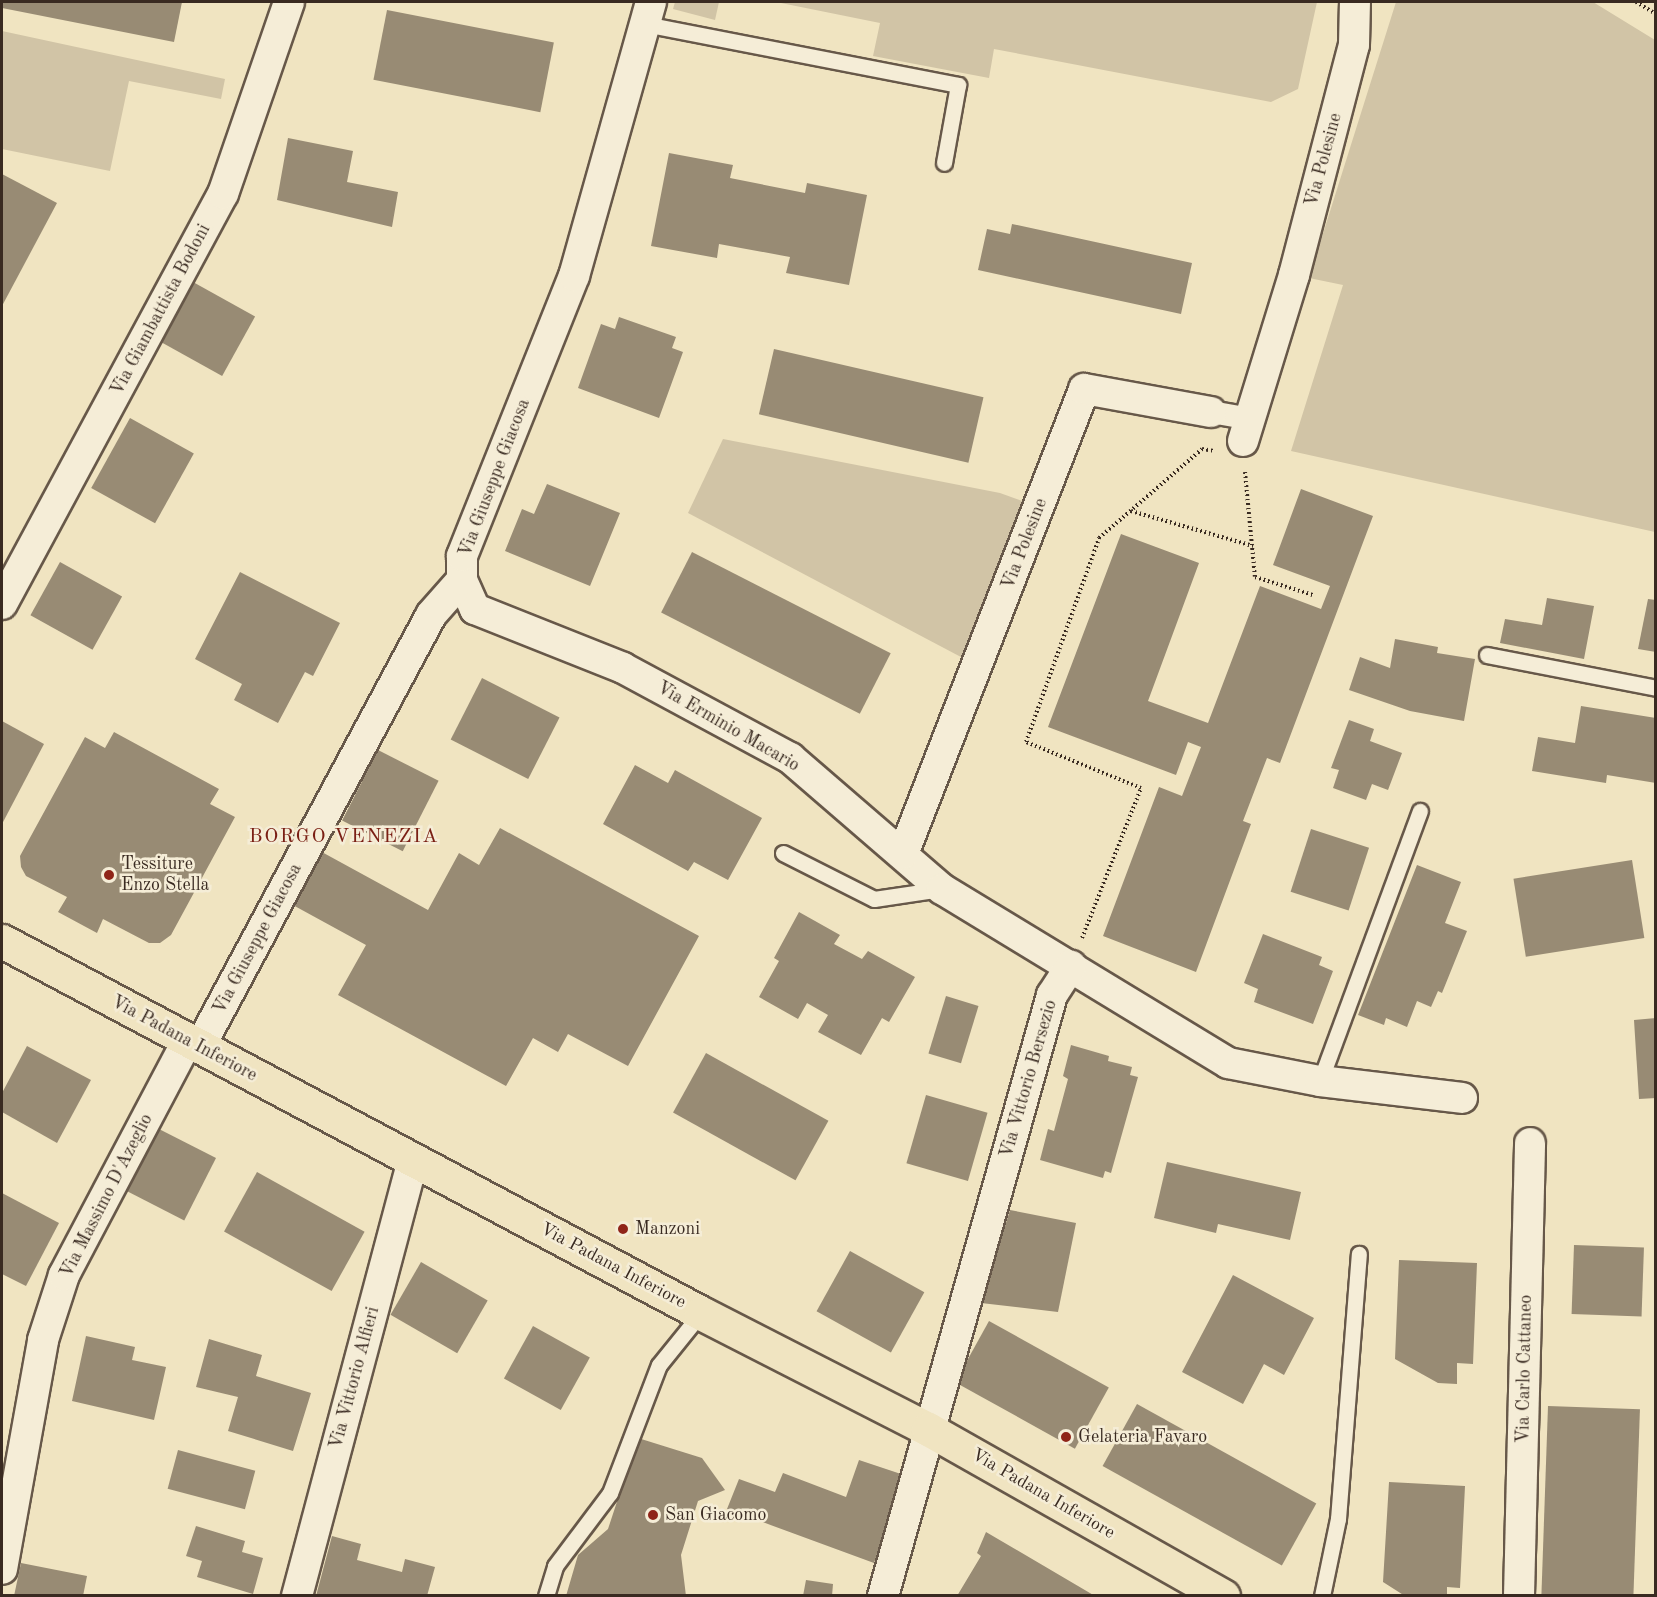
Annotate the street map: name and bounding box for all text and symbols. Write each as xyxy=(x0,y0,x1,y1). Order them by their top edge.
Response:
street label: Via Polesine xyxy=(1301,111,1347,209)
street label: Via Giambattista Bodoni xyxy=(107,221,215,399)
street label: Via Giuseppe Giacosa xyxy=(455,396,535,560)
street label: Via Polesine xyxy=(998,495,1052,593)
street label: Via Erminio Macario xyxy=(653,677,803,777)
district label: BORGO VENEZIA xyxy=(249,825,439,849)
place label: Tessiture Enzo Stella xyxy=(121,854,209,896)
street label: Via Giuseppe Giacosa xyxy=(209,860,307,1018)
marker: Tessiture Enzo Stella xyxy=(102,868,116,882)
street label: Via Padana Inferiore xyxy=(107,991,261,1087)
street label: Via Vittorio Bersezio xyxy=(996,997,1062,1161)
street label: Via Massimo D'Azeglio xyxy=(56,1110,158,1282)
street label: Via Padana Inferiore xyxy=(536,1218,690,1314)
place label: Manzoni xyxy=(635,1218,700,1240)
marker: Manzoni xyxy=(616,1222,630,1236)
street label: Via Carlo Cattaneo xyxy=(1513,1295,1537,1443)
street label: Via Vittorio Alfieri xyxy=(326,1305,384,1451)
place label: Gelateria Favaro xyxy=(1078,1426,1207,1448)
marker: Gelateria Favaro xyxy=(1059,1430,1073,1444)
street label: Via Padana Inferiore xyxy=(967,1444,1119,1544)
place label: San Giacomo xyxy=(665,1504,767,1526)
marker: San Giacomo xyxy=(646,1508,660,1522)

